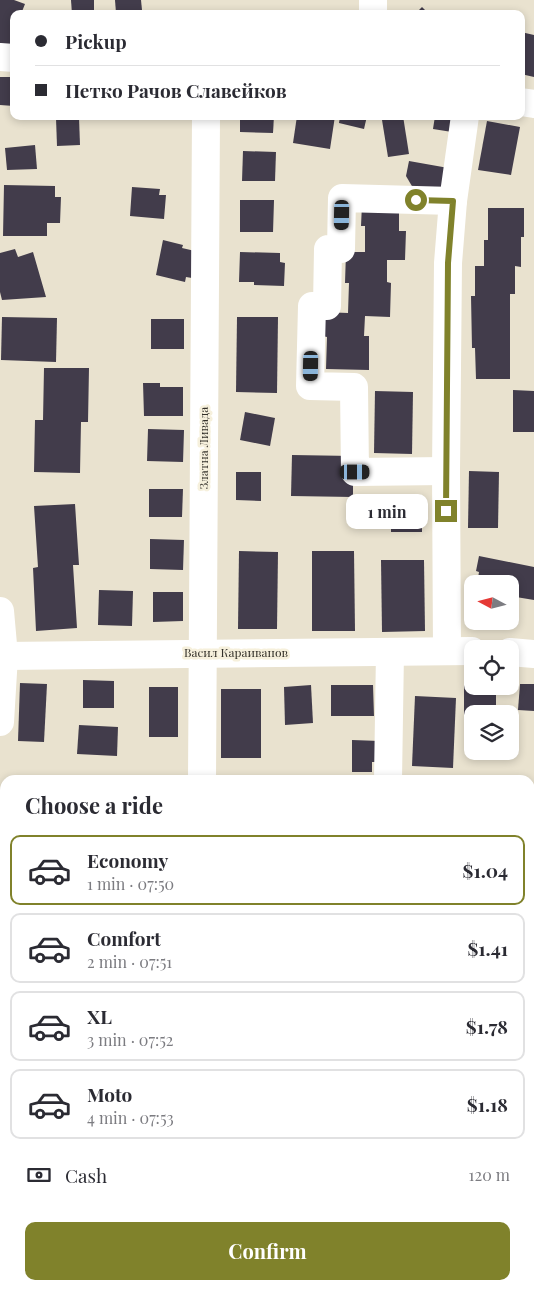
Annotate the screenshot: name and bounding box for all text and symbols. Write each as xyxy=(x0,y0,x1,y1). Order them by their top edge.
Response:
text: Pickup xyxy=(65,28,127,54)
text: Петко Рачов Славейков xyxy=(65,77,287,103)
route start xyxy=(405,189,427,211)
car xyxy=(334,200,349,230)
car xyxy=(303,351,318,381)
street label: Златна Ливада xyxy=(195,407,211,489)
car xyxy=(340,465,370,480)
callout: 1 min xyxy=(346,494,428,528)
route end xyxy=(435,500,457,522)
text: 1 min xyxy=(367,501,407,522)
north arrow xyxy=(464,575,519,630)
map controls xyxy=(464,575,519,760)
button: locate xyxy=(464,640,519,695)
street label: Васил Караиванов xyxy=(184,644,288,660)
button: layers xyxy=(464,705,519,760)
text: Choose a ride xyxy=(25,790,163,820)
text: Economy xyxy=(87,847,168,873)
icon: car xyxy=(27,848,72,893)
text: $1.04 xyxy=(463,857,508,883)
text: 1 min · 07:50 xyxy=(87,873,174,894)
text: Comfort xyxy=(87,925,161,951)
icon: car xyxy=(27,926,72,971)
text: $1.41 xyxy=(467,935,508,961)
text: 2 min · 07:51 xyxy=(87,951,172,972)
text: XL xyxy=(87,1003,112,1029)
icon: car xyxy=(27,1004,72,1049)
text: $1.78 xyxy=(466,1013,508,1039)
text: 3 min · 07:52 xyxy=(87,1029,174,1050)
text: Moto xyxy=(87,1081,132,1107)
icon: car xyxy=(27,1082,72,1127)
text: $1.18 xyxy=(467,1091,508,1117)
text: 4 min · 07:53 xyxy=(87,1107,174,1128)
icon: cash xyxy=(25,1161,53,1189)
text: Cash xyxy=(65,1162,107,1188)
text: 120 m xyxy=(469,1164,510,1185)
button: Confirm xyxy=(25,1222,510,1280)

